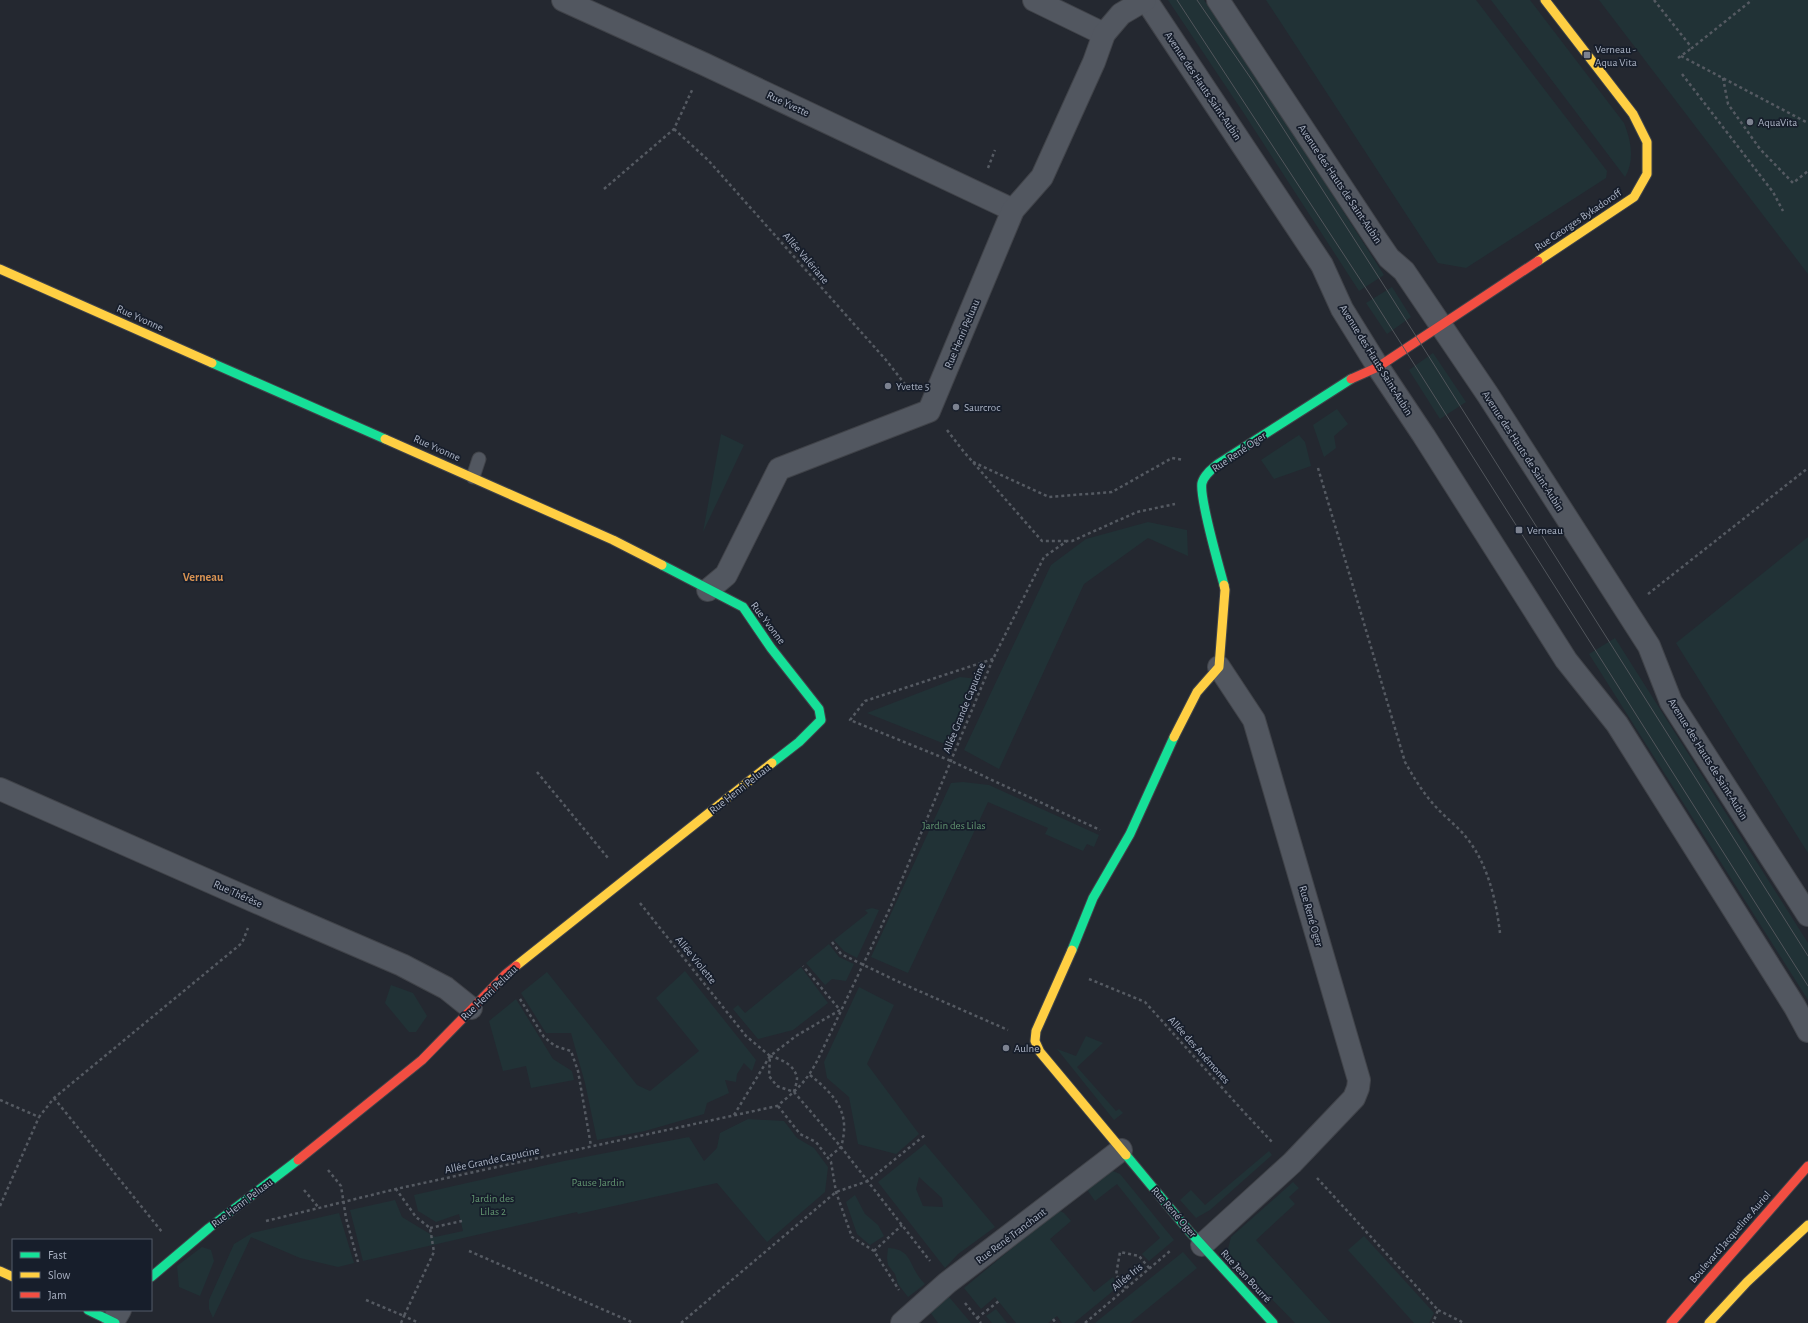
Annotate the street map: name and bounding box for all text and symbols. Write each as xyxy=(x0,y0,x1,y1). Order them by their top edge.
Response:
street label: Avenue des Hauts Saint-Aubin xyxy=(1163,30,1243,142)
place label: Verneau - Aqua Vita xyxy=(1595,44,1637,68)
marker: Verneau - Aqua Vita xyxy=(1582,50,1592,60)
street label: Rue Yvette xyxy=(765,89,811,119)
marker: AquaVita xyxy=(1745,117,1755,127)
place label: AquaVita xyxy=(1758,117,1797,128)
street label: Avenue des Hauts de Saint-Aubin xyxy=(1296,123,1384,245)
street label: Rue Georges Bykadoroff xyxy=(1533,187,1624,253)
street label: Allée Valériane xyxy=(781,230,831,286)
street label: Rue Henri Peluau xyxy=(943,298,982,370)
street label: Rue Yvonne xyxy=(115,303,165,333)
street label: Avenue des Hauts Saint-Aubin xyxy=(1337,303,1415,417)
marker: Yvette 5 xyxy=(883,381,893,391)
place label: Yvette 5 xyxy=(896,381,930,392)
street label: Avenue des Hauts de Saint-Aubin xyxy=(1480,389,1566,513)
marker: Saurcroc xyxy=(951,402,961,412)
place label: Saurcroc xyxy=(964,402,1001,413)
street label: Rue René Oger xyxy=(1210,430,1268,474)
street label: Rue Yvonne xyxy=(412,433,462,463)
marker: Verneau xyxy=(1514,525,1524,535)
place label: Verneau xyxy=(1527,525,1563,536)
district label: Verneau xyxy=(183,571,224,583)
street label: Rue Yvonne xyxy=(749,600,787,646)
street label: Allée Grande Capucine xyxy=(941,661,987,755)
street label: Avenue des Hauts de Saint-Aubin xyxy=(1666,696,1750,822)
street label: Rue Henri Peluau xyxy=(708,762,773,816)
park label: Jardin des Lilas xyxy=(922,820,986,831)
street label: Rue Thérèse xyxy=(212,878,264,910)
street label: Rue René Oger xyxy=(1297,884,1325,948)
street label: Allée Violette xyxy=(674,934,718,986)
street label: Rue Henri Peluau xyxy=(459,963,520,1023)
street label: Allée des Anémones xyxy=(1166,1014,1232,1086)
marker: Aulne xyxy=(1001,1043,1011,1053)
place label: Aulne xyxy=(1014,1043,1039,1054)
street label: Allée Grande Capucine xyxy=(444,1145,540,1175)
street label: Rue Henri Peluau xyxy=(209,1176,275,1230)
park label: Pause Jardin xyxy=(572,1177,624,1188)
street label: Rue René Oger xyxy=(1149,1185,1199,1240)
street label: Boulevard Jacqueline Auriol xyxy=(1687,1189,1773,1285)
park label: Jardin des Lilas 2 xyxy=(472,1193,514,1217)
street label: Rue René Tranchant xyxy=(974,1206,1048,1266)
legend xyxy=(12,1239,152,1311)
street label: Rue Jean Bourré xyxy=(1219,1247,1273,1305)
text: Fast xyxy=(48,1249,67,1261)
street label: Allée Iris xyxy=(1109,1261,1145,1293)
text: Slow xyxy=(48,1269,70,1281)
text: Jam xyxy=(48,1289,67,1301)

